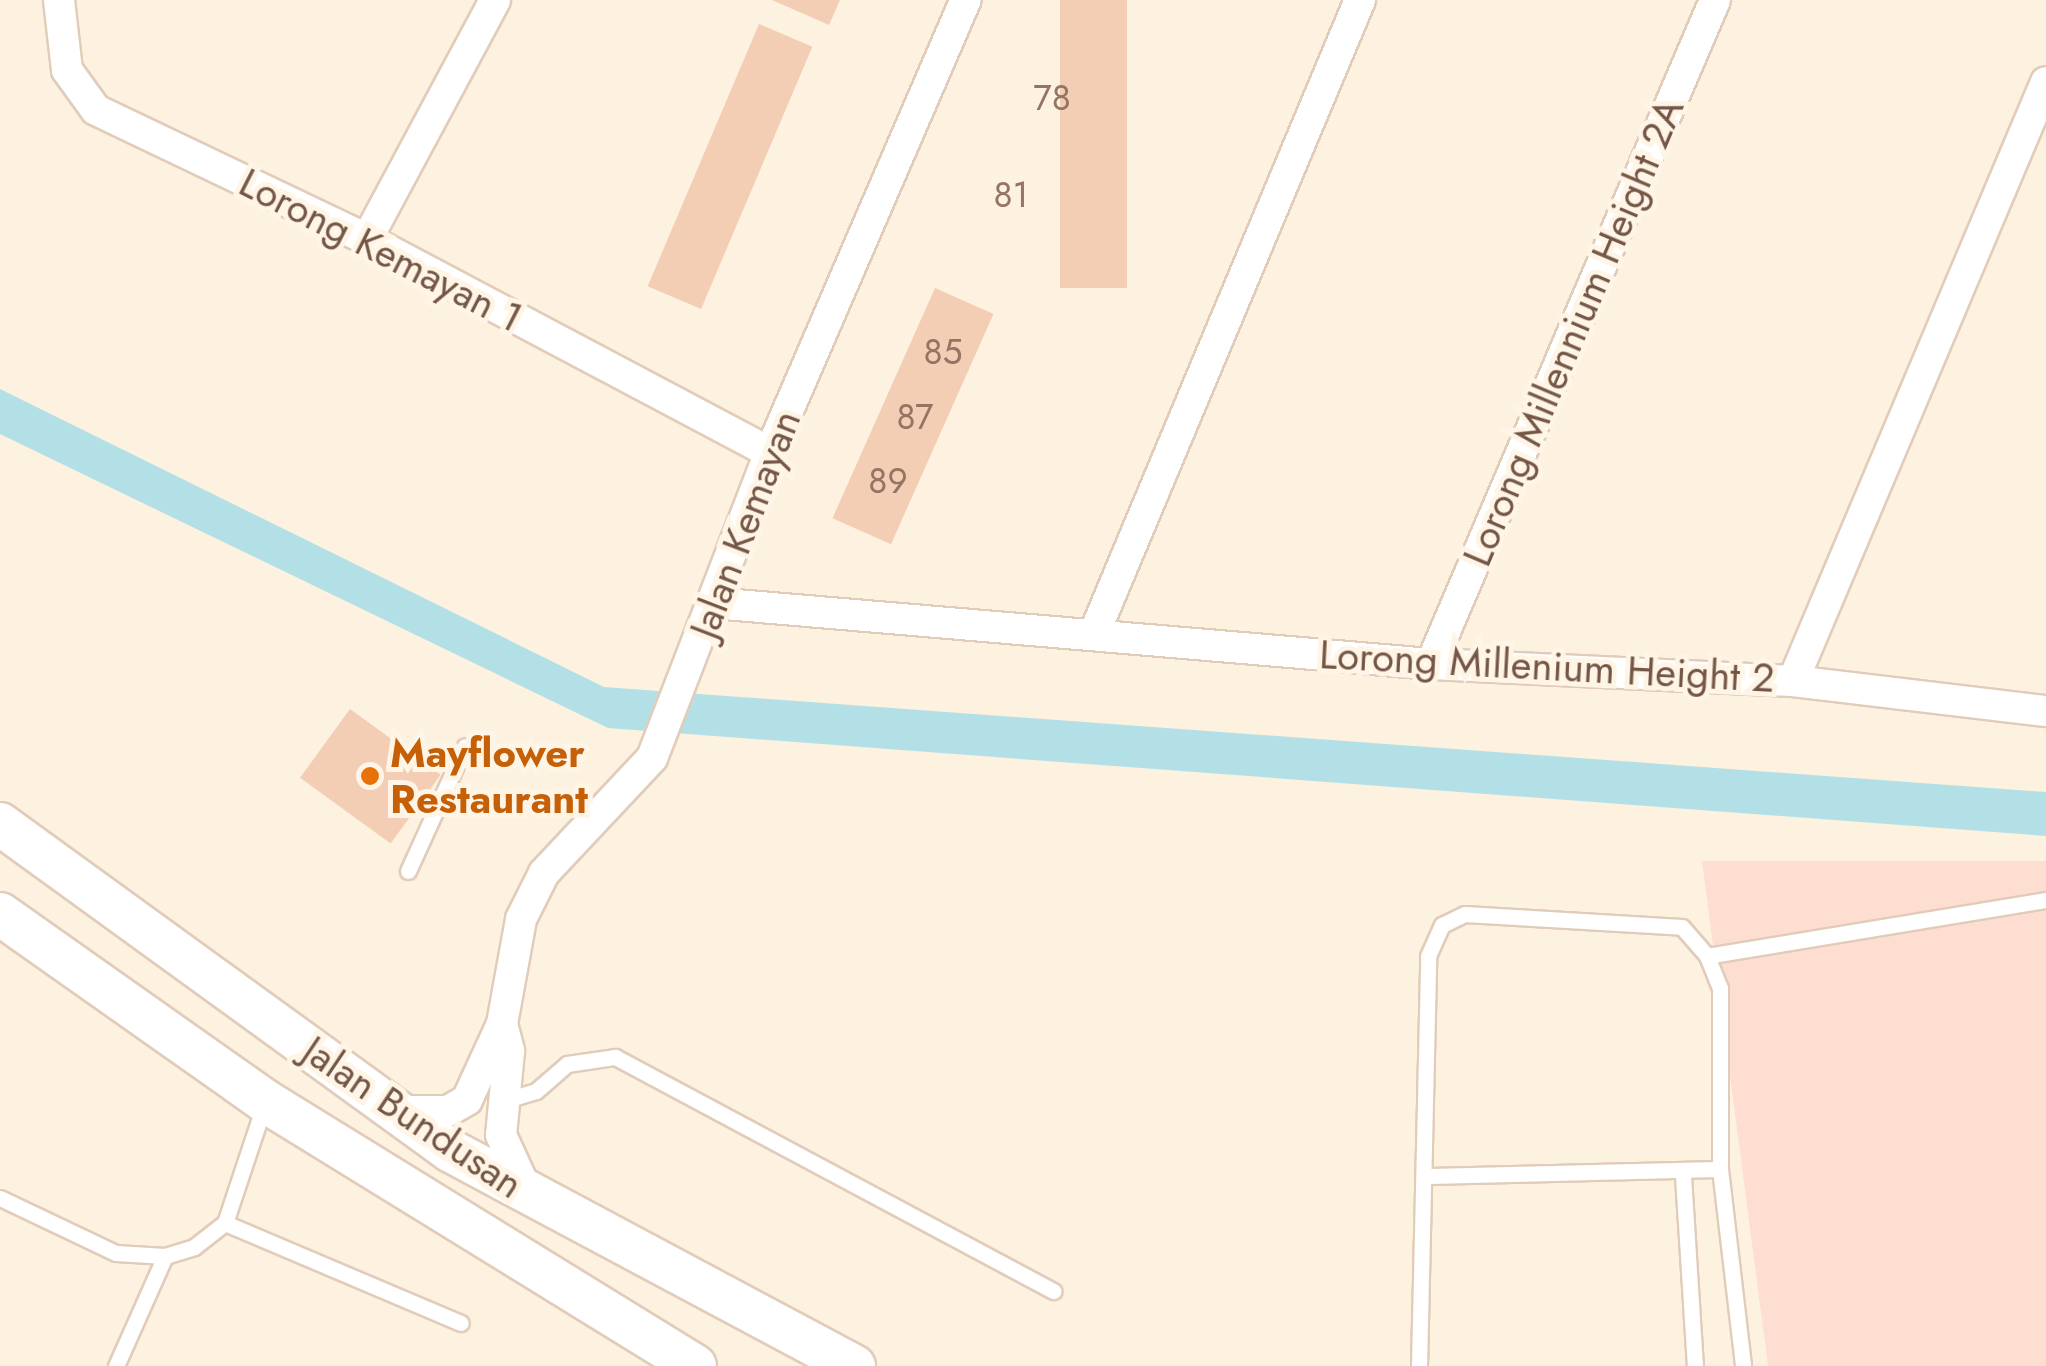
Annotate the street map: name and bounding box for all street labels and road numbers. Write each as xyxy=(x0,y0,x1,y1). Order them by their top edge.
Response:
street label: Lorong Millennium Height 2A xyxy=(1453,91,1693,573)
street label: Lorong Kemayan 1 xyxy=(232,158,530,342)
street label: Jalan Kemayan xyxy=(680,403,810,645)
street label: Lorong Millenium Height 2 xyxy=(1318,630,1776,702)
street label: Jalan Bundusan xyxy=(294,1026,532,1208)

